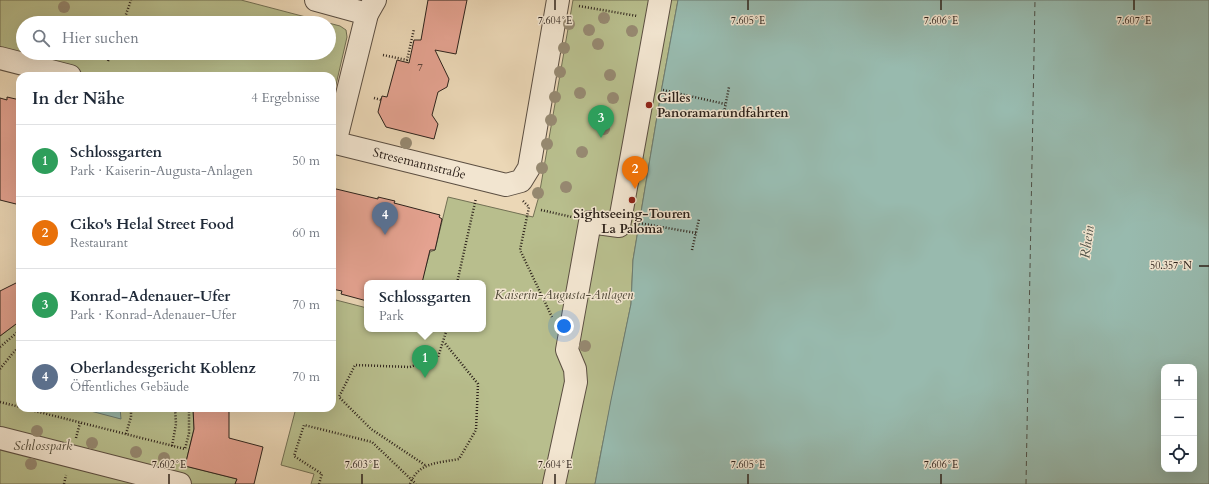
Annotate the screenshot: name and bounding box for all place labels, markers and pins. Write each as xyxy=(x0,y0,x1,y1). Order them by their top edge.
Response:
place label: Gilles Panoramarundfahrten xyxy=(657,89,789,122)
marker: Gilles Panoramarundfahrten xyxy=(644,100,654,110)
pin: 3 xyxy=(588,105,614,138)
pin: 2 xyxy=(622,156,648,189)
marker: Sightseeing-Touren La Paloma xyxy=(627,195,637,205)
pin: 4 xyxy=(372,202,398,235)
place label: Sightseeing-Touren La Paloma xyxy=(573,205,691,238)
pin: 1 xyxy=(412,345,438,378)

